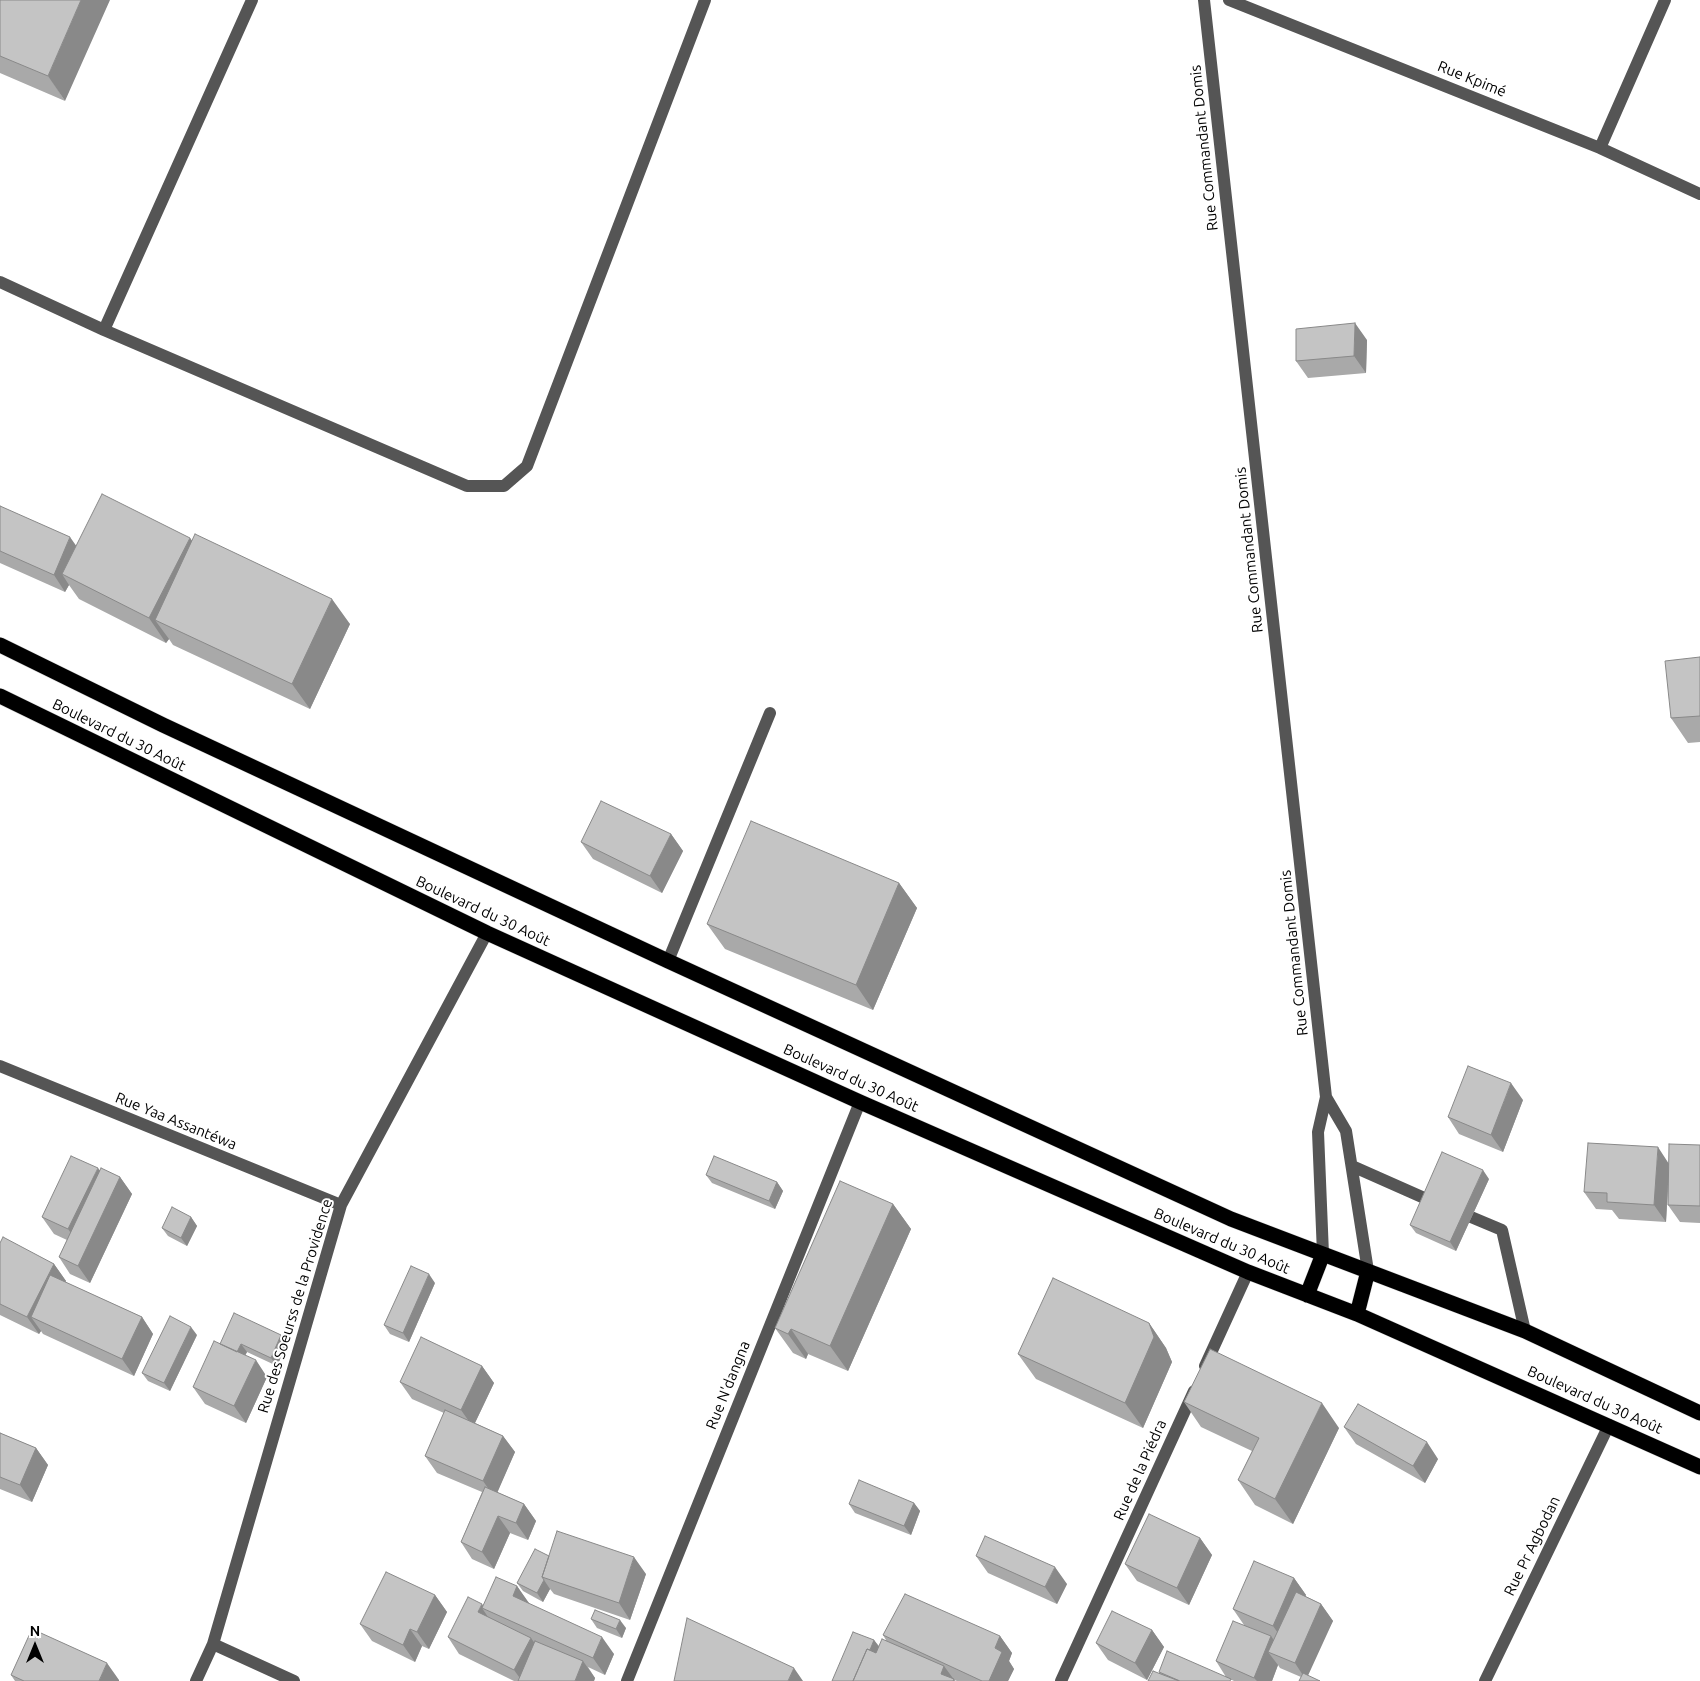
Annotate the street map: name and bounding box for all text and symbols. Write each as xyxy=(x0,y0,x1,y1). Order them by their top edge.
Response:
street label: Rue Kpimé xyxy=(1435,57,1509,101)
street label: Rue Commandant Domis xyxy=(1186,64,1222,232)
street label: Rue Commandant Domis xyxy=(1231,466,1267,634)
street label: Boulevard du 30 Août xyxy=(49,695,189,775)
street label: Rue Commandant Domis xyxy=(1276,869,1312,1037)
street label: Boulevard du 30 Août xyxy=(413,872,553,950)
street label: Boulevard du 30 Août xyxy=(781,1040,921,1116)
street label: Rue Yaa Assantéwa xyxy=(113,1088,239,1154)
street label: Rue des Soeurss de la Providence xyxy=(254,1197,336,1415)
street label: Boulevard du 30 Août xyxy=(1151,1204,1293,1278)
street label: Rue N'dangna xyxy=(702,1338,754,1432)
street label: Boulevard du 30 Août xyxy=(1525,1362,1665,1438)
street label: Rue de la Piédra xyxy=(1110,1417,1170,1523)
street label: Rue Pr Agbodan xyxy=(1500,1493,1564,1599)
north arrow xyxy=(10,1621,60,1671)
text: N xyxy=(30,1623,40,1639)

